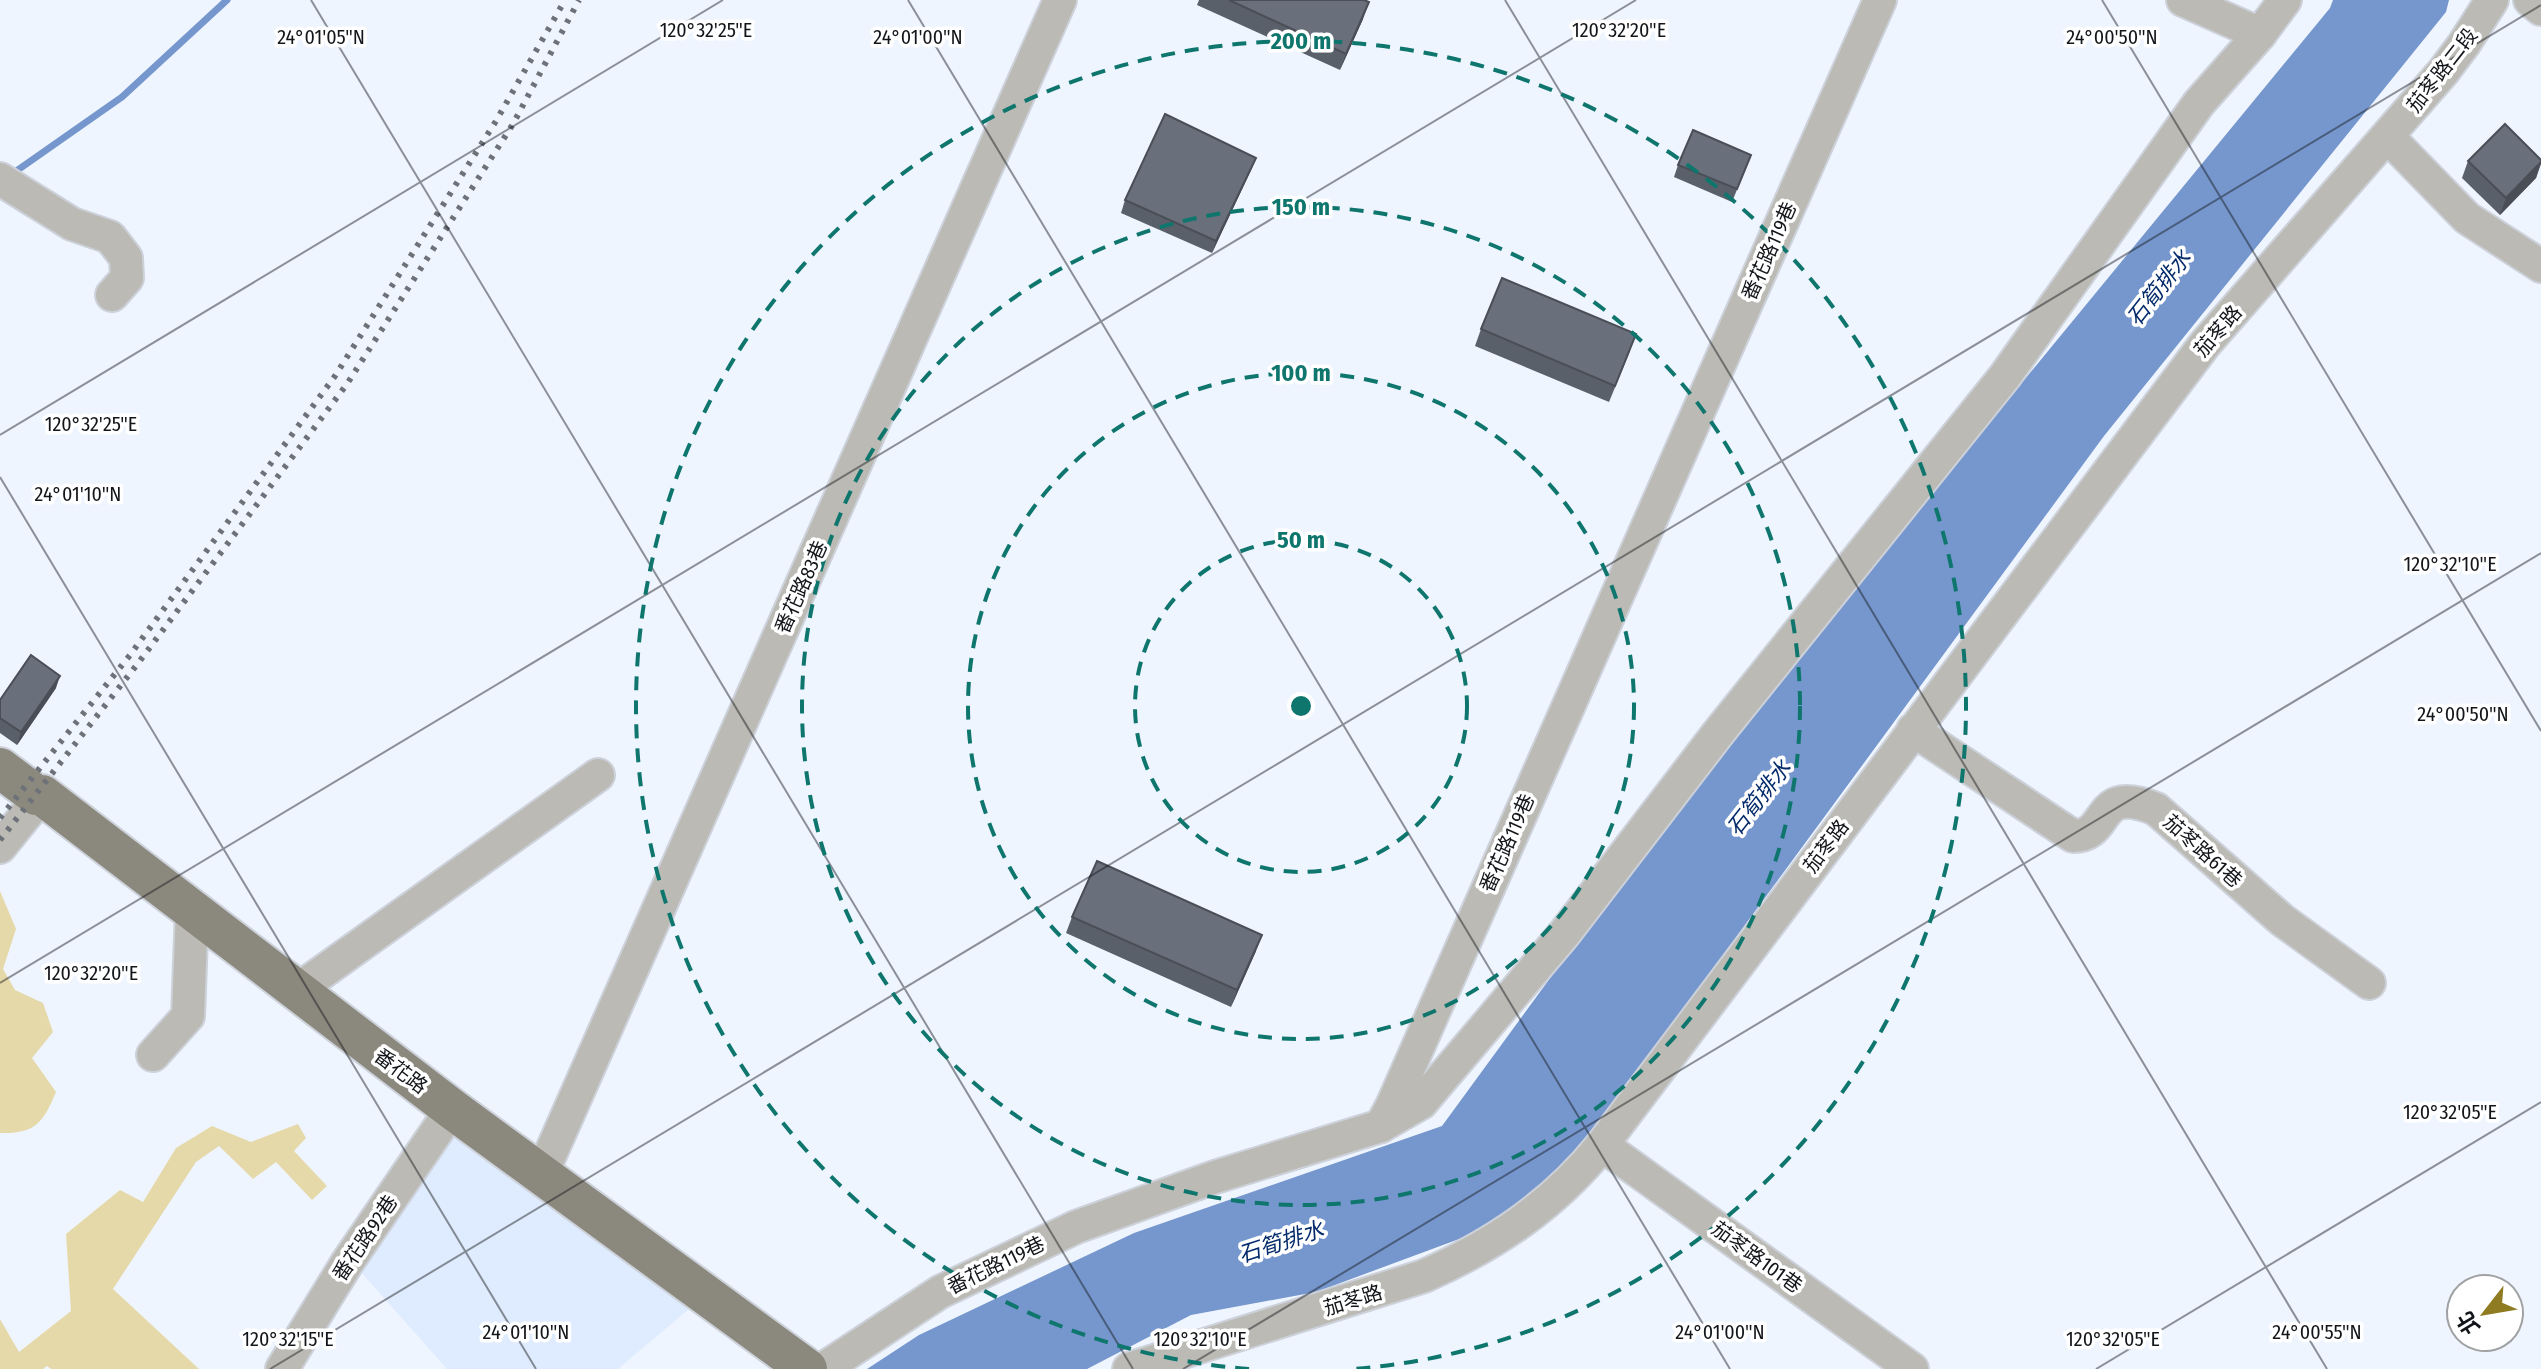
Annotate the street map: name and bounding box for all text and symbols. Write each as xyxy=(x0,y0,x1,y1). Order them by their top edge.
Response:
text: 120°32'25"E xyxy=(660,18,752,42)
text: 120°32'20"E xyxy=(1572,18,1666,42)
street label: 茄苳路二段 xyxy=(2402,23,2482,117)
text: 24°01'05"N xyxy=(277,25,365,49)
text: 24°01'00"N xyxy=(873,25,963,49)
text: 24°00'50"N xyxy=(2066,25,2158,49)
text: 200 m xyxy=(1270,27,1331,55)
text: 150 m xyxy=(1272,193,1330,221)
street label: 番花路119巷 xyxy=(1737,198,1801,304)
water label: 石筍排水 xyxy=(2121,244,2197,331)
street label: 茄苳路 xyxy=(2189,300,2247,362)
text: 100 m xyxy=(1271,359,1331,387)
text: 120°32'25"E xyxy=(45,412,137,436)
text: 24°01'10"N xyxy=(35,482,121,506)
text: 50 m xyxy=(1277,526,1325,554)
street label: 番花路83巷 xyxy=(770,537,832,637)
text: 120°32'10"E xyxy=(2403,552,2497,576)
centre of rings xyxy=(1287,692,1315,720)
text: 24°00'50"N xyxy=(2417,702,2509,726)
water label: 石筍排水 xyxy=(1721,754,1797,841)
street label: 番花路119巷 xyxy=(1475,790,1539,896)
street label: 茄苳路61巷 xyxy=(2159,810,2247,892)
street label: 茄苳路 xyxy=(1798,815,1854,877)
text: 120°32'20"E xyxy=(44,961,138,985)
street label: 番花路 xyxy=(370,1043,432,1099)
text: 120°32'05"E xyxy=(2403,1100,2497,1124)
street label: 番花路92巷 xyxy=(328,1191,402,1285)
water label: 石筍排水 xyxy=(1235,1215,1328,1268)
street label: 茄苳路101巷 xyxy=(1707,1216,1807,1298)
street label: 番花路119巷 xyxy=(944,1231,1048,1299)
north arrow xyxy=(2445,1273,2525,1353)
street label: 茄苳路 xyxy=(1321,1280,1385,1320)
text: 北 xyxy=(2451,1307,2486,1339)
text: 24°01'10"N xyxy=(483,1320,569,1344)
text: 24°01'00"N xyxy=(1675,1320,1765,1344)
text: 24°00'55"N xyxy=(2272,1320,2362,1344)
text: 120°32'15"E xyxy=(242,1327,334,1351)
text: 120°32'10"E xyxy=(1153,1327,1247,1351)
text: 120°32'05"E xyxy=(2066,1327,2160,1351)

